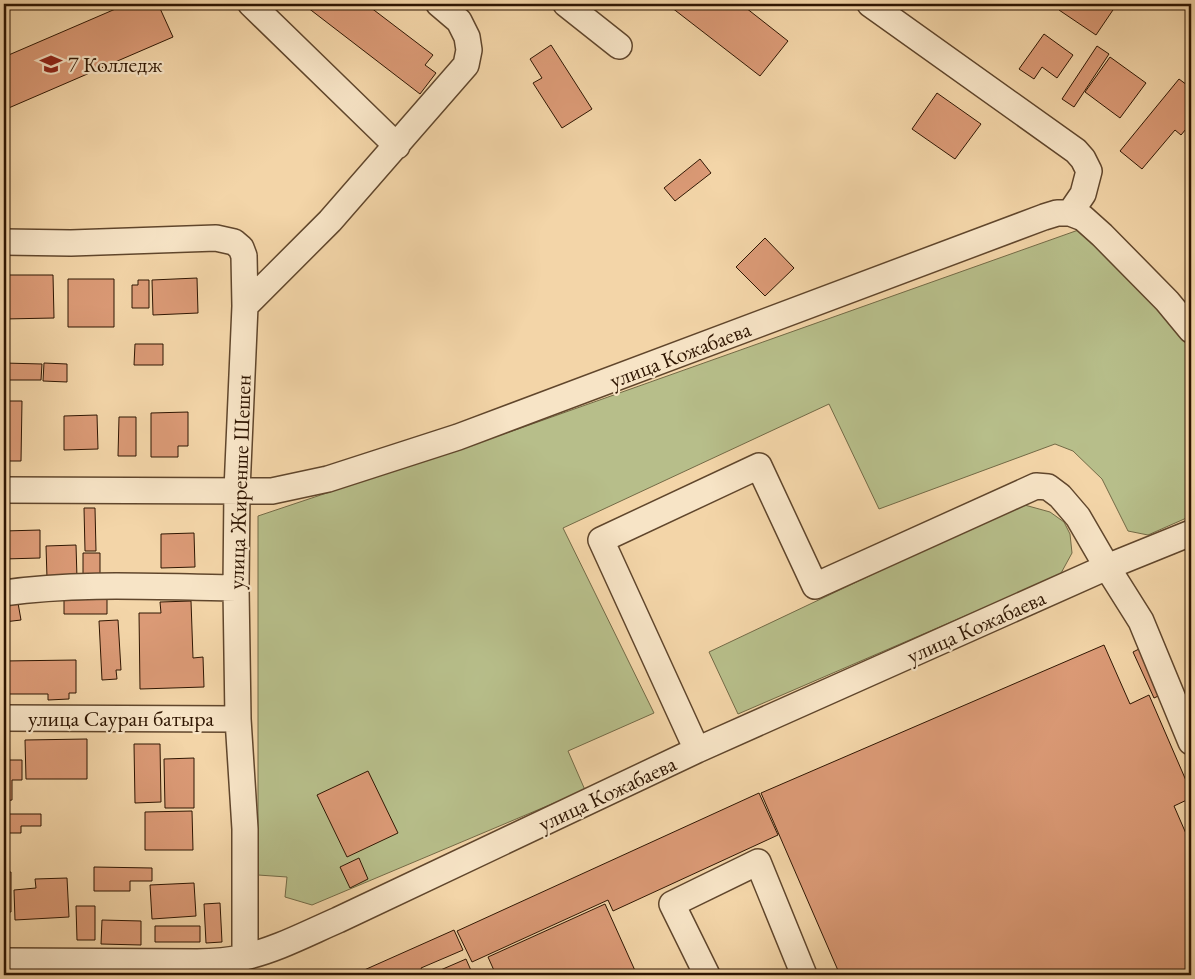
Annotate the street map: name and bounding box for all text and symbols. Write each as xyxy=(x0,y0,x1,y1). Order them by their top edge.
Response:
place label: 7 Колледж xyxy=(68,50,163,79)
school or university icon: 7 Колледж xyxy=(38,51,64,77)
street label: улица Кожабаева xyxy=(605,314,755,395)
street label: улица Жиренше Шешен xyxy=(221,374,258,590)
street label: улица Кожабаева xyxy=(902,583,1050,670)
street label: улица Сауран батыра xyxy=(28,704,214,733)
street label: улица Кожабаева xyxy=(533,749,681,838)

